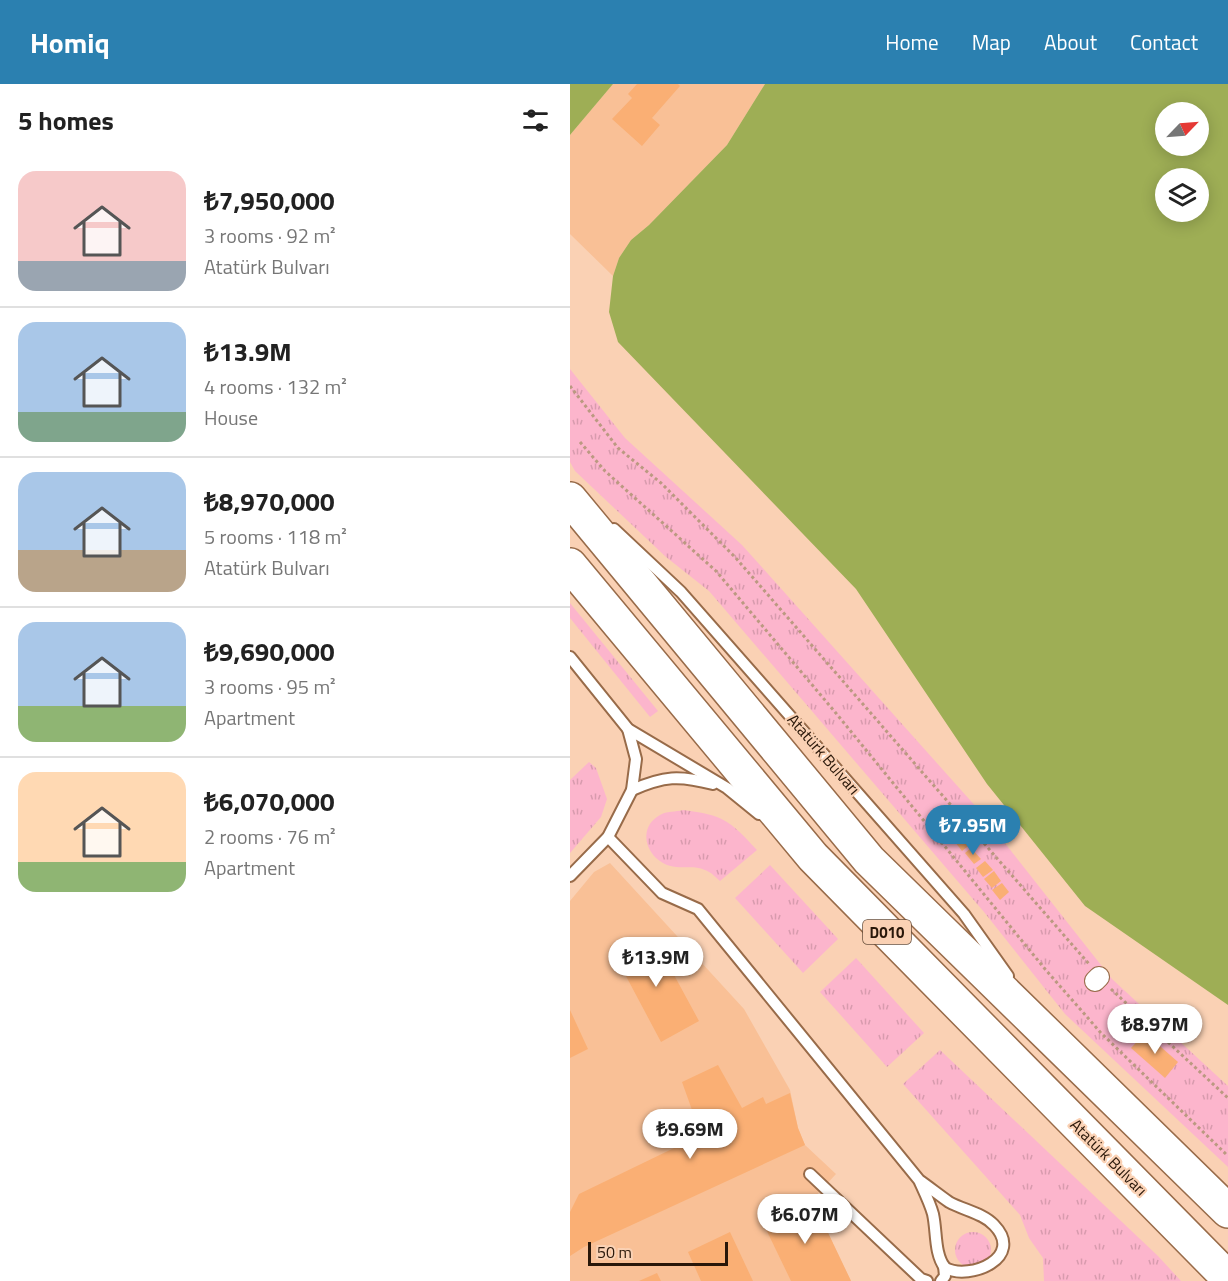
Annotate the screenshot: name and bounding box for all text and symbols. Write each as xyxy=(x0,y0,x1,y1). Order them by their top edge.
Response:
text: Homiq xyxy=(30,21,110,64)
text: Home xyxy=(885,26,939,58)
text: Map xyxy=(972,26,1011,58)
text: About xyxy=(1044,26,1097,58)
text: Contact xyxy=(1130,26,1198,58)
text: 5 homes xyxy=(18,101,114,140)
north arrow xyxy=(1155,102,1209,156)
map controls xyxy=(1155,102,1209,222)
icon: filters xyxy=(519,104,552,137)
button: layers xyxy=(1155,168,1209,222)
text: ₺7,950,000 xyxy=(204,181,334,220)
icon: home xyxy=(66,195,138,267)
text: 3 rooms · 92 m² xyxy=(204,220,336,251)
text: Atatürk Bulvarı xyxy=(204,251,330,282)
text: ₺13.9M xyxy=(204,332,292,371)
icon: home xyxy=(66,346,138,418)
text: 4 rooms · 132 m² xyxy=(204,371,347,402)
text: House xyxy=(204,402,258,433)
text: ₺8,970,000 xyxy=(204,482,334,521)
icon: home xyxy=(66,496,138,568)
text: 5 rooms · 118 m² xyxy=(204,521,347,552)
text: Atatürk Bulvarı xyxy=(204,552,330,583)
text: ₺9,690,000 xyxy=(204,632,334,671)
icon: home xyxy=(66,646,138,718)
text: 3 rooms · 95 m² xyxy=(204,671,336,702)
text: Apartment xyxy=(204,702,295,733)
street label: Atatürk Bulvarı xyxy=(782,708,866,800)
text: ₺6,070,000 xyxy=(204,782,334,821)
icon: home xyxy=(66,796,138,868)
pin: ₺7.95M xyxy=(924,805,1022,856)
text: ₺7.95M xyxy=(939,809,1007,840)
text: 2 rooms · 76 m² xyxy=(204,821,336,852)
text: Apartment xyxy=(204,852,295,883)
road number: D010 xyxy=(863,920,911,944)
pin: ₺13.9M xyxy=(607,937,705,988)
text: ₺13.9M xyxy=(622,941,690,972)
pin: ₺8.97M xyxy=(1106,1004,1204,1055)
text: ₺8.97M xyxy=(1121,1008,1189,1039)
pin: ₺9.69M xyxy=(641,1109,739,1160)
text: ₺9.69M xyxy=(656,1113,724,1144)
street label: Atatürk Bulvarı xyxy=(1065,1113,1153,1201)
pin: ₺6.07M xyxy=(756,1194,854,1245)
text: ₺6.07M xyxy=(771,1198,839,1229)
scale bar xyxy=(588,1239,728,1266)
text: 50 m xyxy=(597,1240,632,1264)

